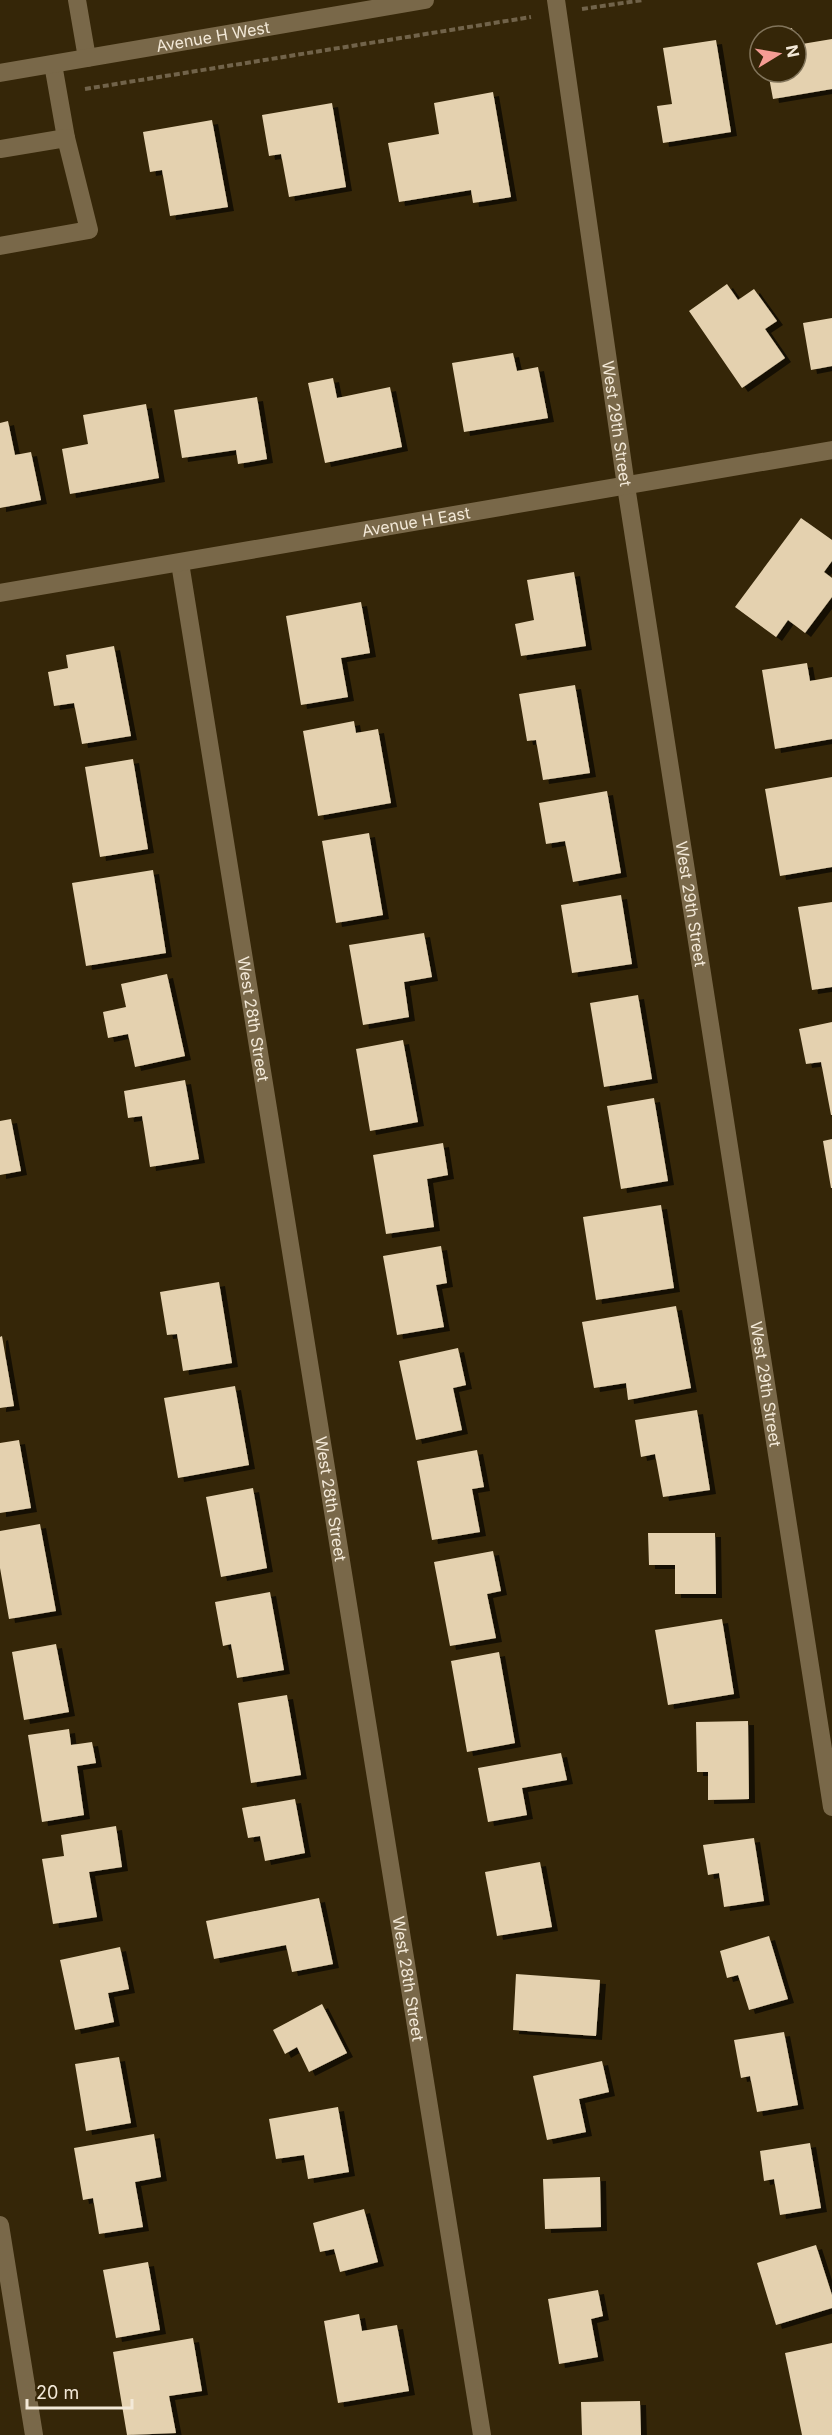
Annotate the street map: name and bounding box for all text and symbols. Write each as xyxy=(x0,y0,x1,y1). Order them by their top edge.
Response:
street label: Avenue H West xyxy=(154,17,271,56)
north arrow xyxy=(748,24,808,84)
text: N xyxy=(782,43,804,59)
street label: West 29th Street xyxy=(598,359,636,488)
street label: Avenue H East xyxy=(360,502,472,541)
street label: West 29th Street xyxy=(672,840,711,968)
street label: West 28th Street xyxy=(234,955,274,1083)
street label: West 29th Street xyxy=(746,1320,786,1448)
street label: West 28th Street xyxy=(311,1435,351,1563)
street label: West 28th Street xyxy=(388,1915,428,2043)
scale bar xyxy=(27,2372,132,2410)
text: 20 m xyxy=(36,2382,79,2403)

